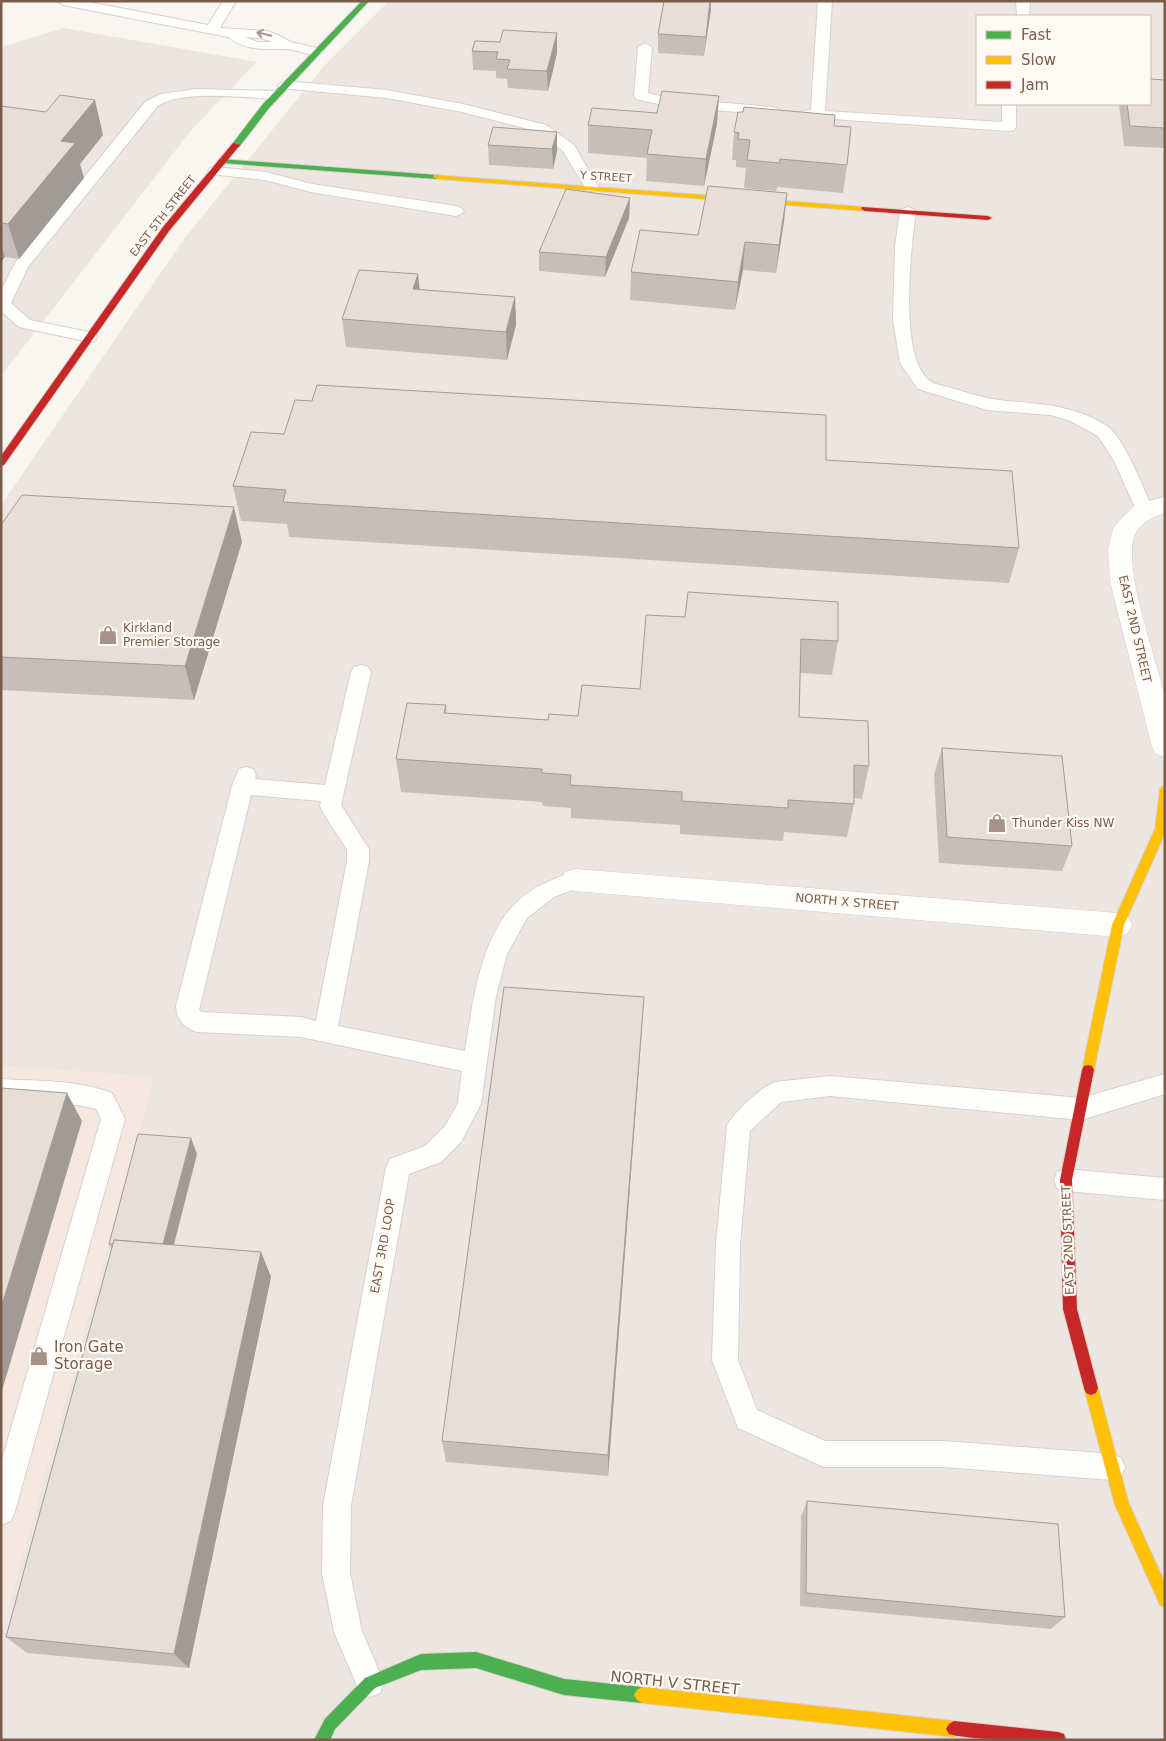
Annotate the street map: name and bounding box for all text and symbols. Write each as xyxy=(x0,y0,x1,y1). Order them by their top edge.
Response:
legend xyxy=(976,15,1151,105)
text: Fast xyxy=(1021,26,1051,44)
one-way arrow xyxy=(256,29,272,38)
text: Slow xyxy=(1021,51,1056,69)
text: Jam xyxy=(1020,76,1049,94)
street label: Y STREET xyxy=(579,169,633,185)
street label: EAST 5TH STREET xyxy=(127,173,199,259)
street label: EAST 2ND STREET xyxy=(1116,574,1154,685)
place label: Kirkland Premier Storage xyxy=(123,621,220,649)
shop icon: Kirkland Premier Storage xyxy=(97,624,119,646)
shop icon: Thunder Kiss NW xyxy=(986,812,1008,834)
place label: Thunder Kiss NW xyxy=(1011,816,1114,830)
street label: NORTH X STREET xyxy=(795,890,900,914)
street label: EAST 2ND STREET xyxy=(1059,1184,1077,1295)
street label: EAST 3RD LOOP xyxy=(368,1198,398,1294)
place label: Iron Gate Storage xyxy=(54,1338,124,1373)
shop icon: Iron Gate Storage xyxy=(28,1345,50,1367)
street label: NORTH V STREET xyxy=(610,1667,741,1699)

